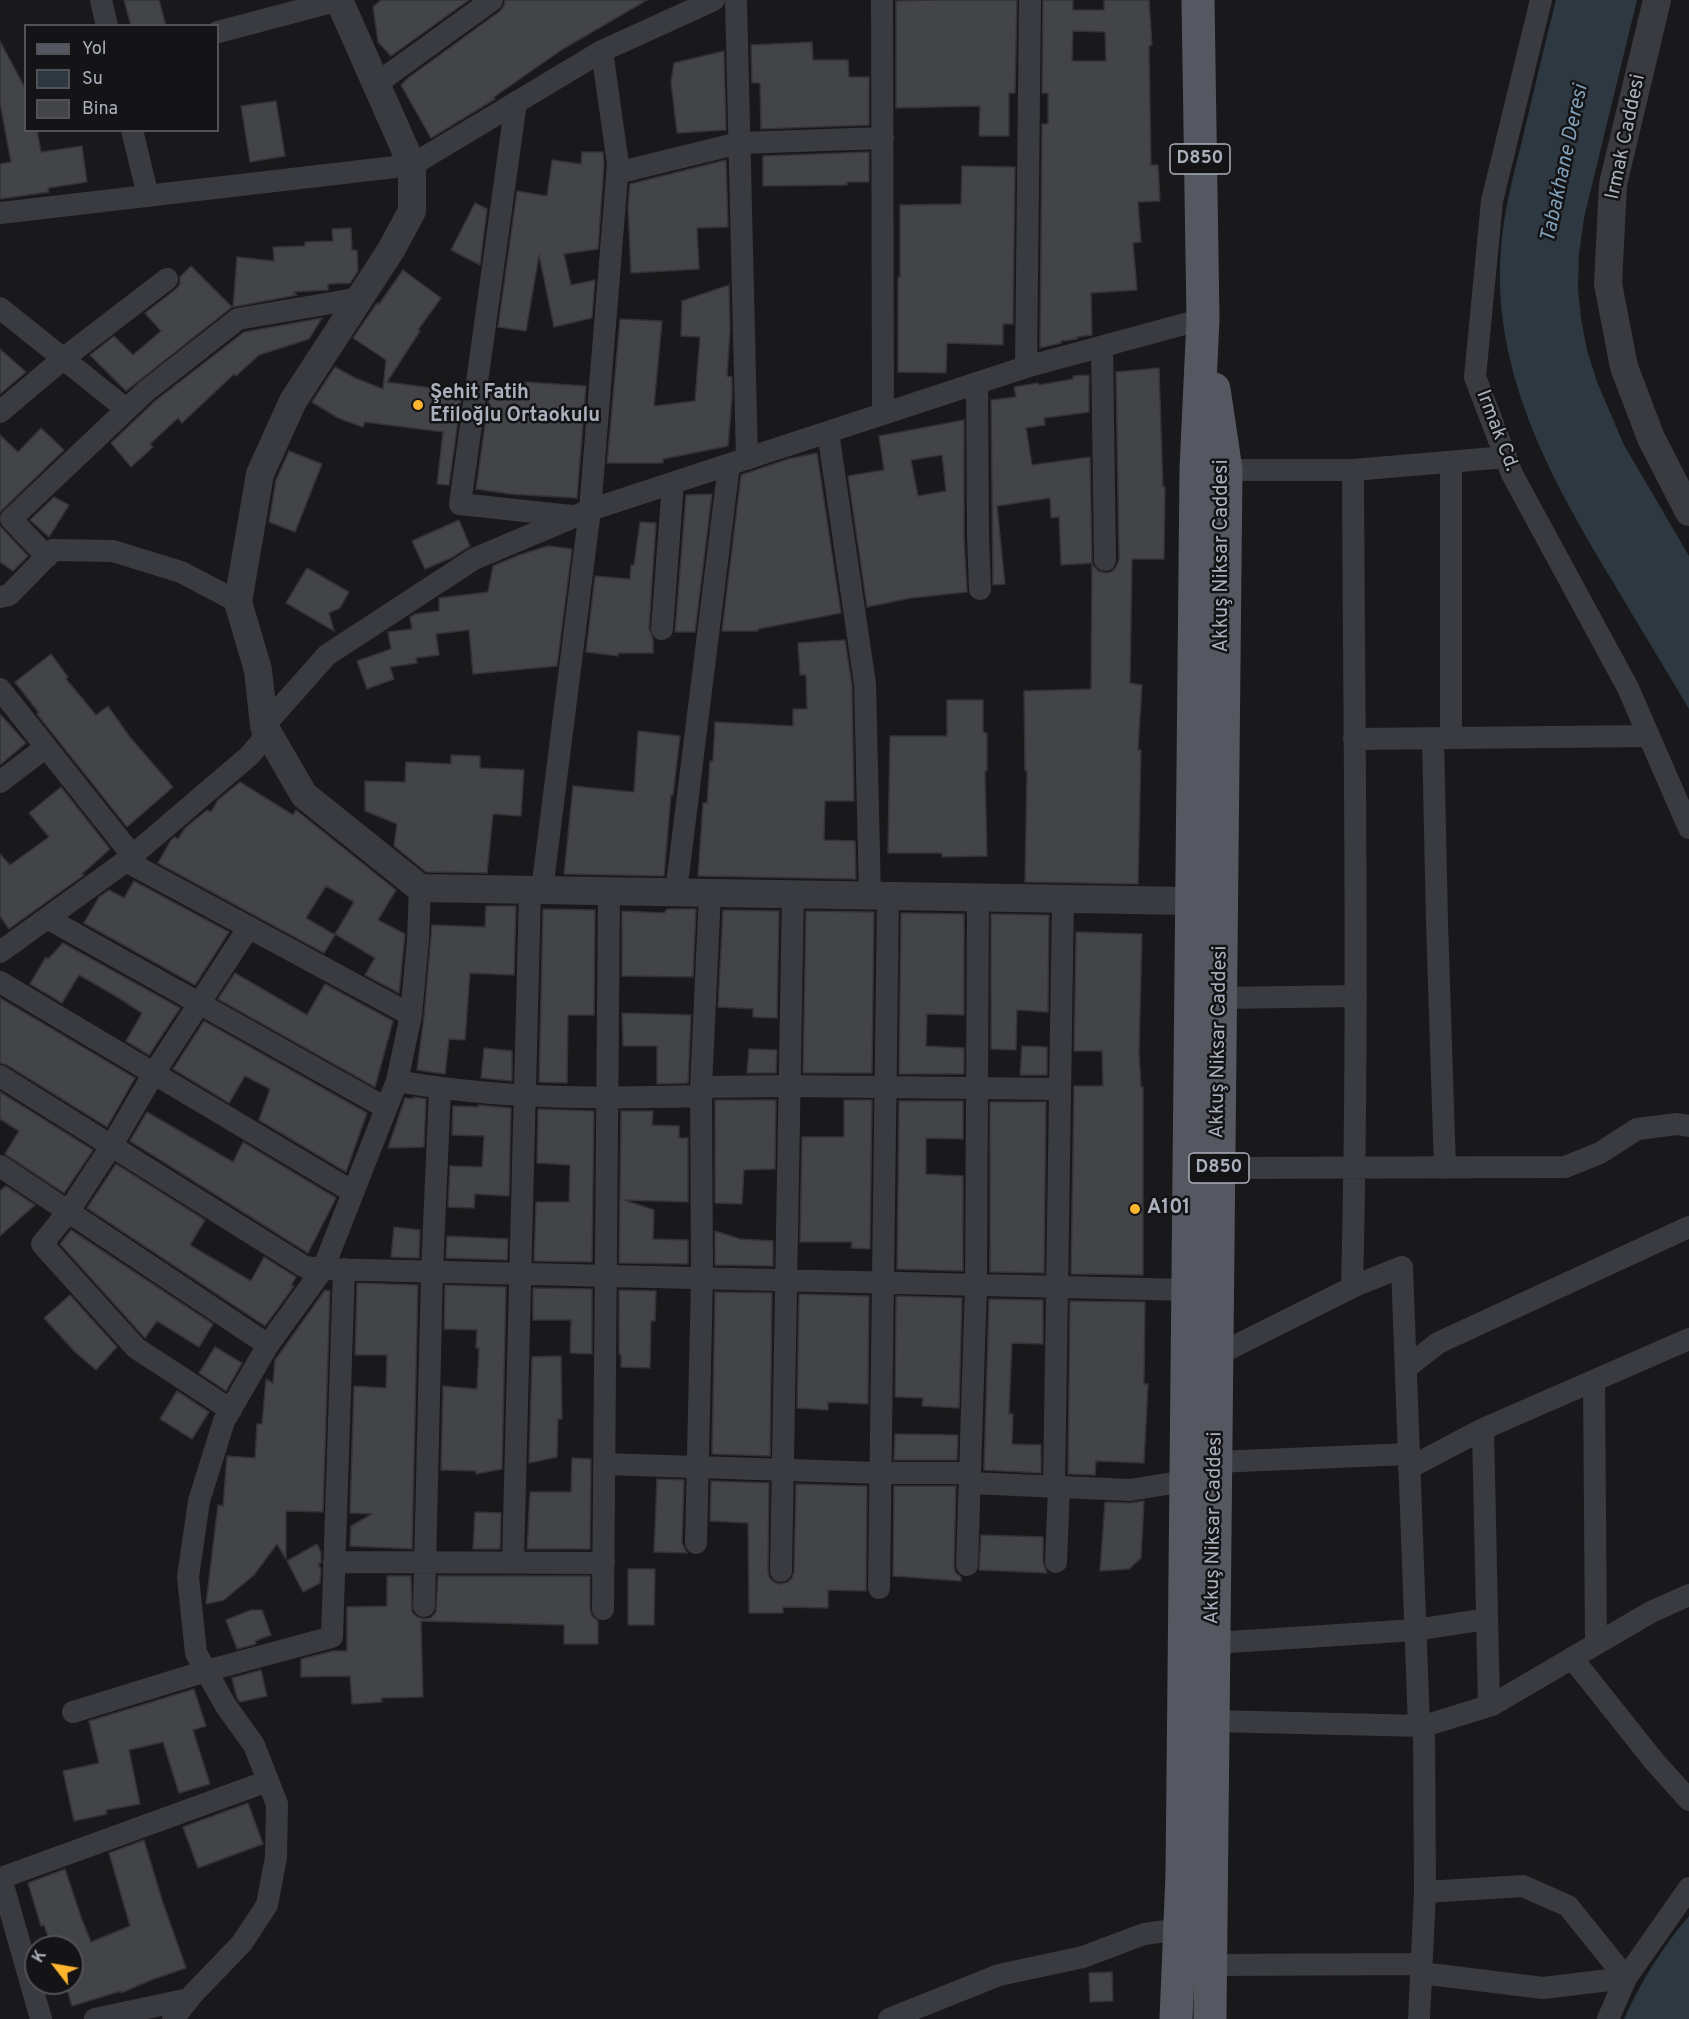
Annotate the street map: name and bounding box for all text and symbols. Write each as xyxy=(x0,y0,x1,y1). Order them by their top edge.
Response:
legend xyxy=(24,24,219,132)
text: Yol xyxy=(82,38,107,61)
text: Su xyxy=(82,68,103,91)
street label: Irmak Caddesi xyxy=(1602,72,1652,202)
water label: Tabakhane Deresi xyxy=(1537,83,1595,245)
text: Bina xyxy=(82,98,118,121)
road number: D850 xyxy=(1170,144,1230,174)
place label: Şehit Fatih Efiloğlu Ortaokulu xyxy=(430,382,600,429)
street label: Irmak Cd. xyxy=(1470,387,1522,475)
marker: Şehit Fatih Efiloğlu Ortaokulu xyxy=(411,398,425,412)
street label: Akkuş Niksar Caddesi xyxy=(1211,459,1235,653)
street label: Akkuş Niksar Caddesi xyxy=(1206,945,1234,1139)
road number: D850 xyxy=(1189,1153,1249,1183)
place label: A101 xyxy=(1147,1197,1190,1221)
marker: A101 xyxy=(1128,1202,1142,1216)
street label: Akkuş Niksar Caddesi xyxy=(1201,1431,1229,1625)
north arrow xyxy=(24,1935,84,1995)
text: K xyxy=(29,1947,52,1967)

